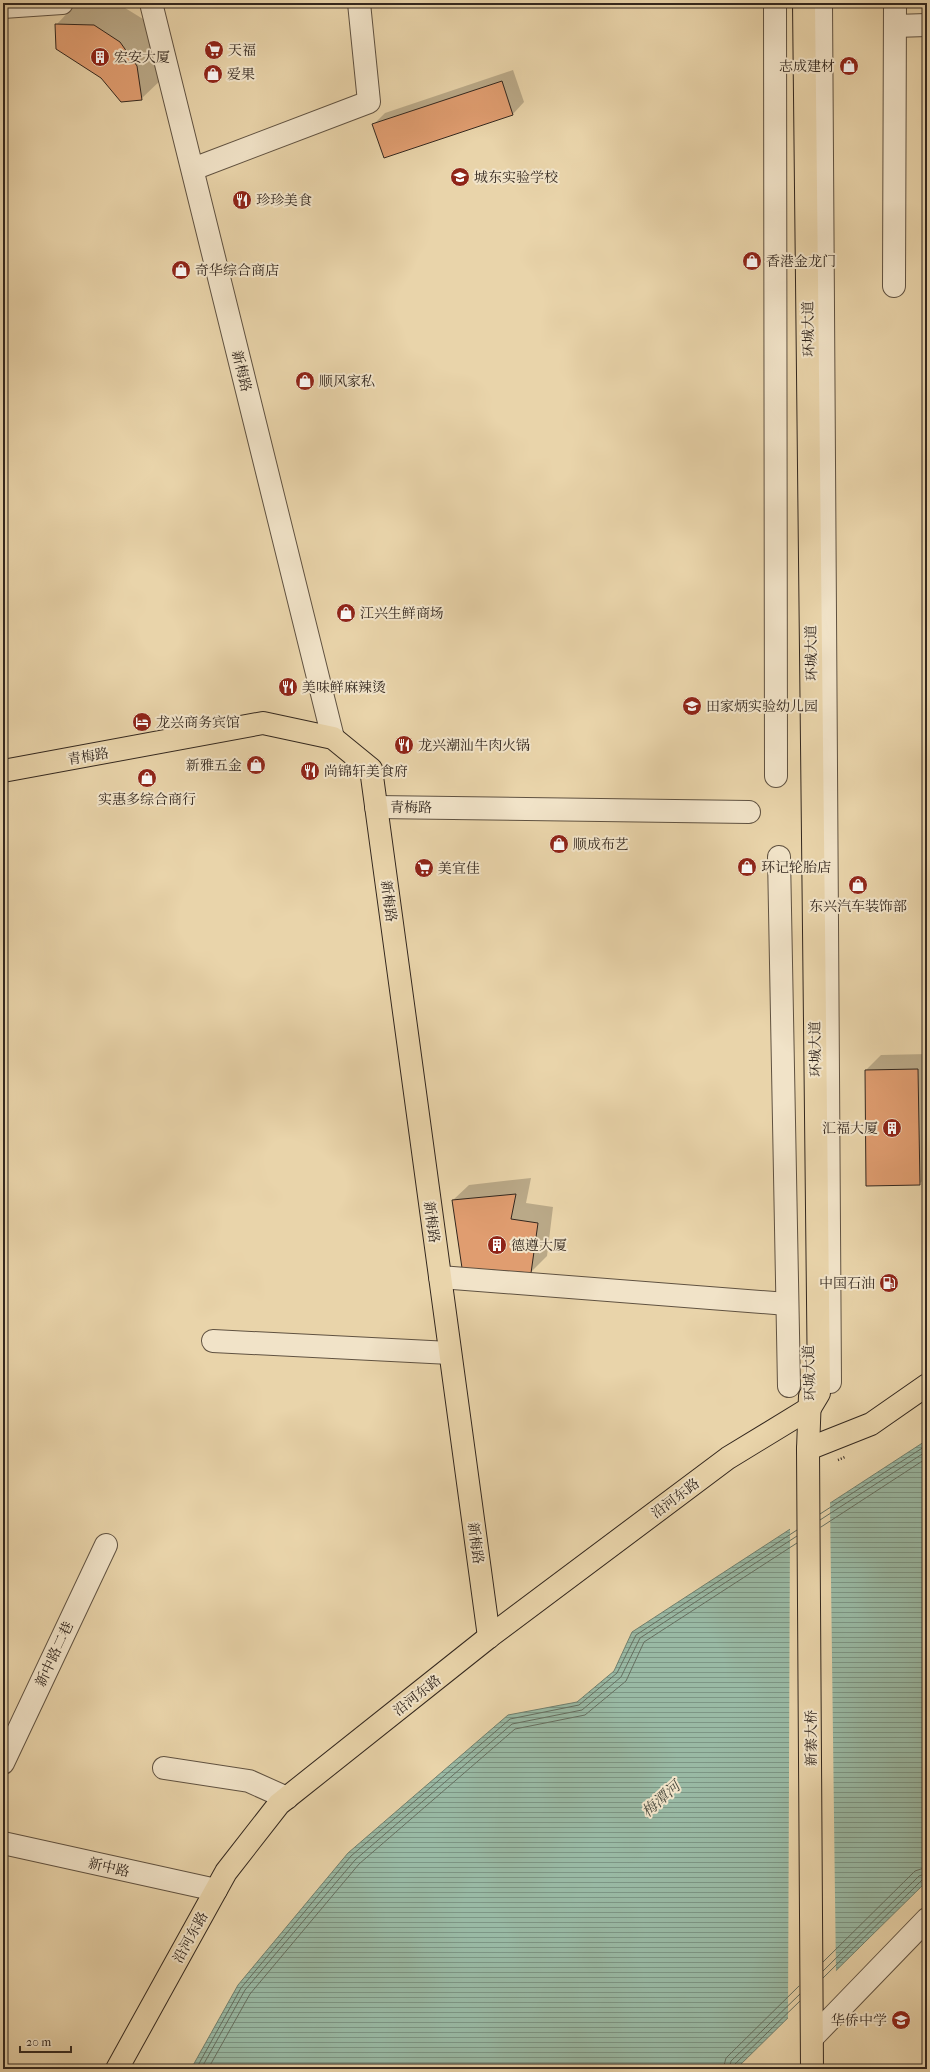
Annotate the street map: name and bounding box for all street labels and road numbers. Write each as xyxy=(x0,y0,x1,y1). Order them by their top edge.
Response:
street label: 环城大道 xyxy=(800,301,817,357)
street label: 新梅路 xyxy=(228,349,255,394)
street label: 环城大道 xyxy=(803,625,820,681)
street label: 青梅路 xyxy=(66,744,110,769)
street label: 青梅路 xyxy=(390,799,432,816)
street label: 新梅路 xyxy=(377,879,400,923)
street label: 环城大道 xyxy=(807,1021,824,1077)
street label: 新梅路 xyxy=(420,1200,443,1244)
street label: 环城大道 xyxy=(800,1345,819,1401)
street label: 沿河东路 xyxy=(648,1475,703,1522)
street label: 新梅路 xyxy=(464,1521,487,1565)
street label: 新中路二巷 xyxy=(32,1619,77,1690)
street label: 沿河东路 xyxy=(390,1671,445,1719)
street label: 新寨大桥 xyxy=(803,1710,820,1766)
street label: 新中路 xyxy=(87,1854,131,1880)
street label: 沿河东路 xyxy=(169,1909,211,1966)

